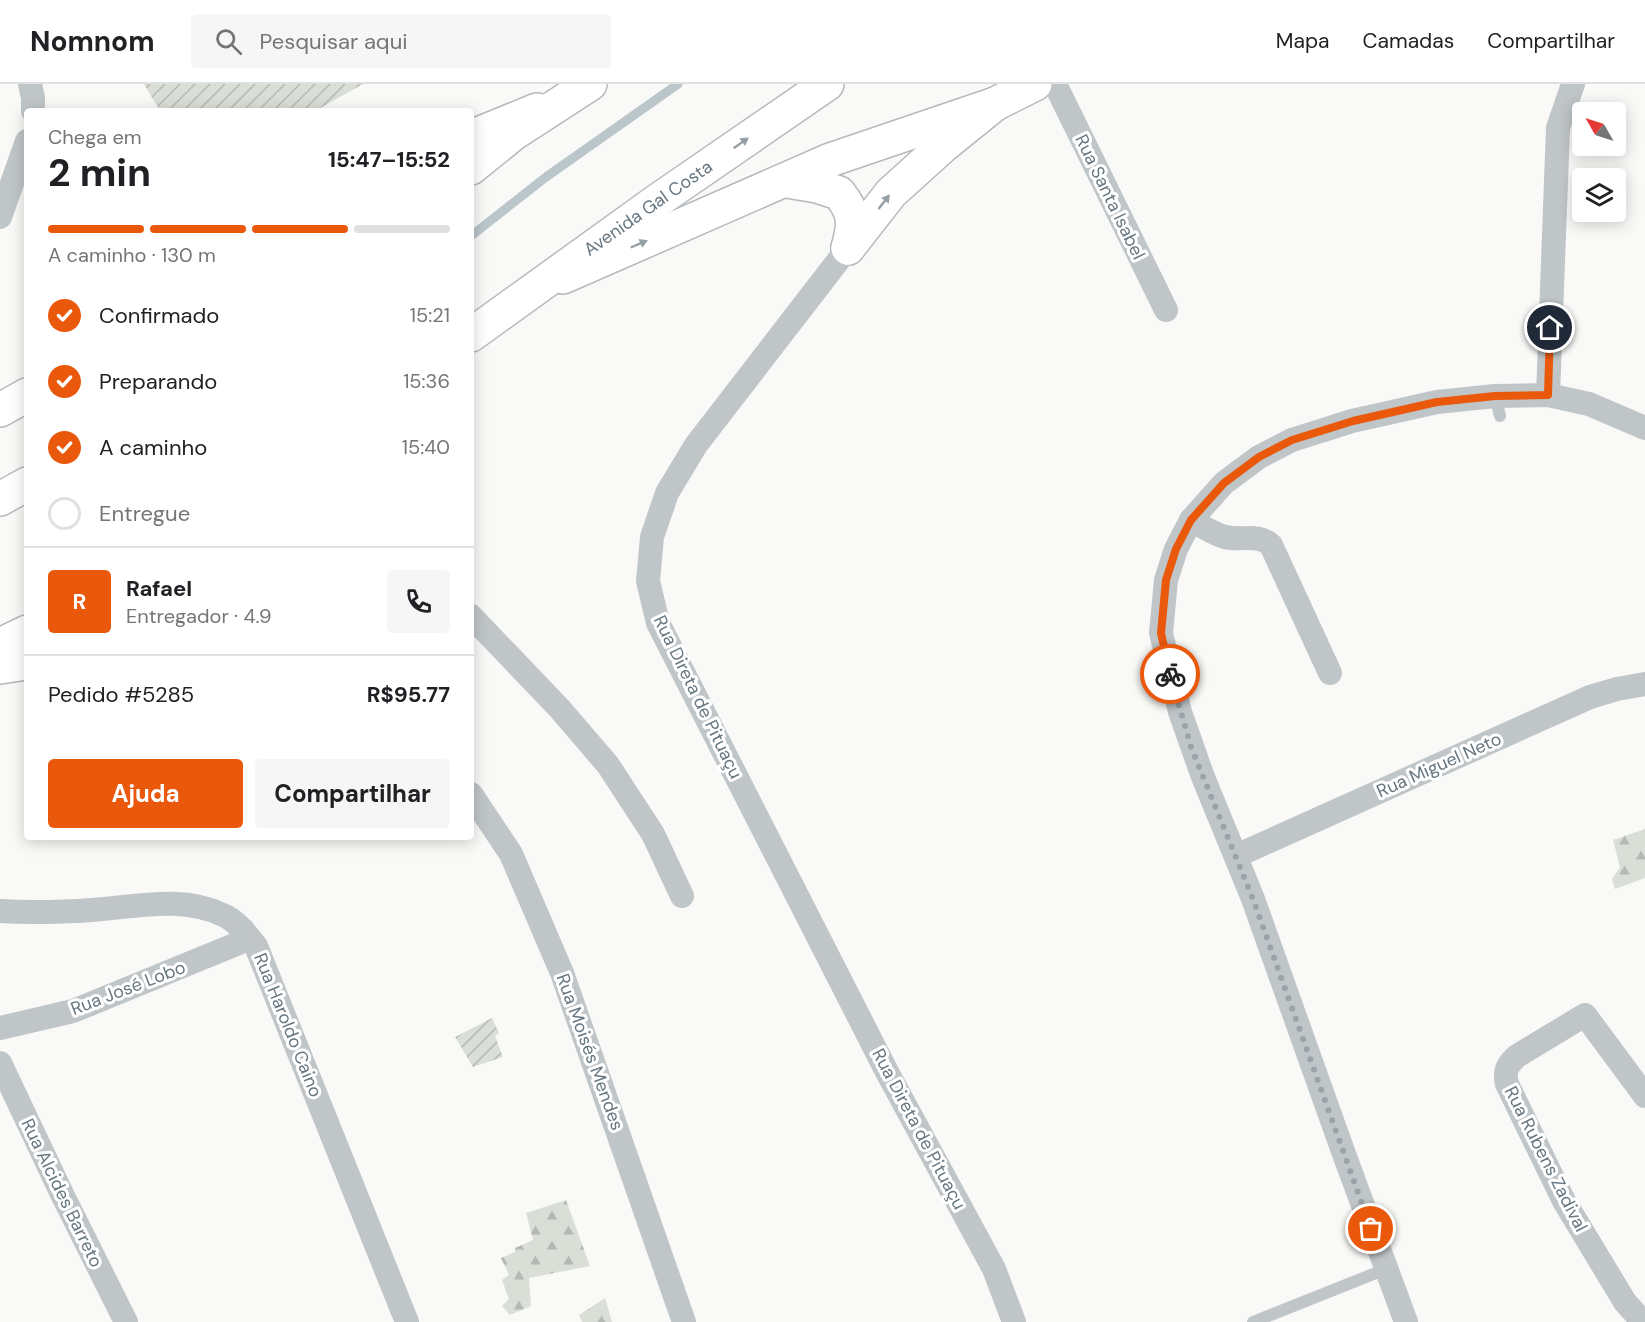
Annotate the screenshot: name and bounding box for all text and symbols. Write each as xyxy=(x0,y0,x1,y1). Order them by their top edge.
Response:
search box xyxy=(191,14,611,68)
text: Nomnom xyxy=(30,23,155,60)
icon: search xyxy=(212,25,245,58)
text: Pesquisar aqui xyxy=(260,27,408,56)
text: Mapa xyxy=(1276,27,1329,55)
text: Camadas xyxy=(1362,27,1454,55)
text: Compartilhar xyxy=(1487,27,1615,55)
north arrow xyxy=(1572,102,1626,156)
map controls xyxy=(1572,102,1626,222)
text: Chega em xyxy=(48,124,142,150)
street label: Rua Santa Isabel xyxy=(1069,130,1151,264)
one-way arrow xyxy=(733,137,749,149)
text: 15:47–15:52 xyxy=(328,145,450,174)
text: 2 min xyxy=(48,147,151,198)
street label: Avenida Gal Costa xyxy=(579,155,717,261)
button: layers xyxy=(1572,168,1626,222)
one-way arrow xyxy=(878,194,890,209)
one-way arrow xyxy=(631,240,648,249)
text: A caminho · 130 m xyxy=(48,242,216,268)
icon: check xyxy=(48,299,81,332)
text: Confirmado xyxy=(99,301,219,330)
text: 15:21 xyxy=(410,302,450,328)
pin xyxy=(1524,302,1575,353)
icon: home xyxy=(1533,311,1566,344)
icon: check xyxy=(48,365,81,398)
text: Preparando xyxy=(99,367,217,396)
text: 15:36 xyxy=(403,368,450,394)
icon: check xyxy=(48,431,81,464)
text: A caminho xyxy=(99,433,207,462)
text: 15:40 xyxy=(402,434,450,460)
text: Entregue xyxy=(99,499,190,528)
button: phone xyxy=(387,570,450,633)
text: Rafael xyxy=(126,574,192,603)
text: R xyxy=(73,587,86,616)
text: Entregador · 4.9 xyxy=(126,603,271,629)
street label: Rua Direta de Pituaçu xyxy=(648,611,748,783)
courier xyxy=(1140,644,1200,704)
icon: bike xyxy=(1154,658,1187,691)
text: Pedido #5285 xyxy=(48,680,194,709)
text: R$95.77 xyxy=(367,680,450,709)
street label: Rua Miguel Neto xyxy=(1373,727,1505,803)
button: Ajuda xyxy=(48,759,243,828)
button: Compartilhar xyxy=(255,759,450,828)
street label: Rua Haroldo Caino xyxy=(248,949,328,1101)
street label: Rua José Lobo xyxy=(67,955,189,1021)
street label: Rua Moisés Mendes xyxy=(550,970,630,1134)
street label: Rua Direta de Pituaçu xyxy=(866,1044,972,1214)
street label: Rua Rubens Zadival xyxy=(1499,1082,1593,1236)
street label: Rua Alcides Barreto xyxy=(16,1115,108,1271)
pin xyxy=(1345,1203,1396,1254)
icon: bag xyxy=(1354,1212,1387,1245)

